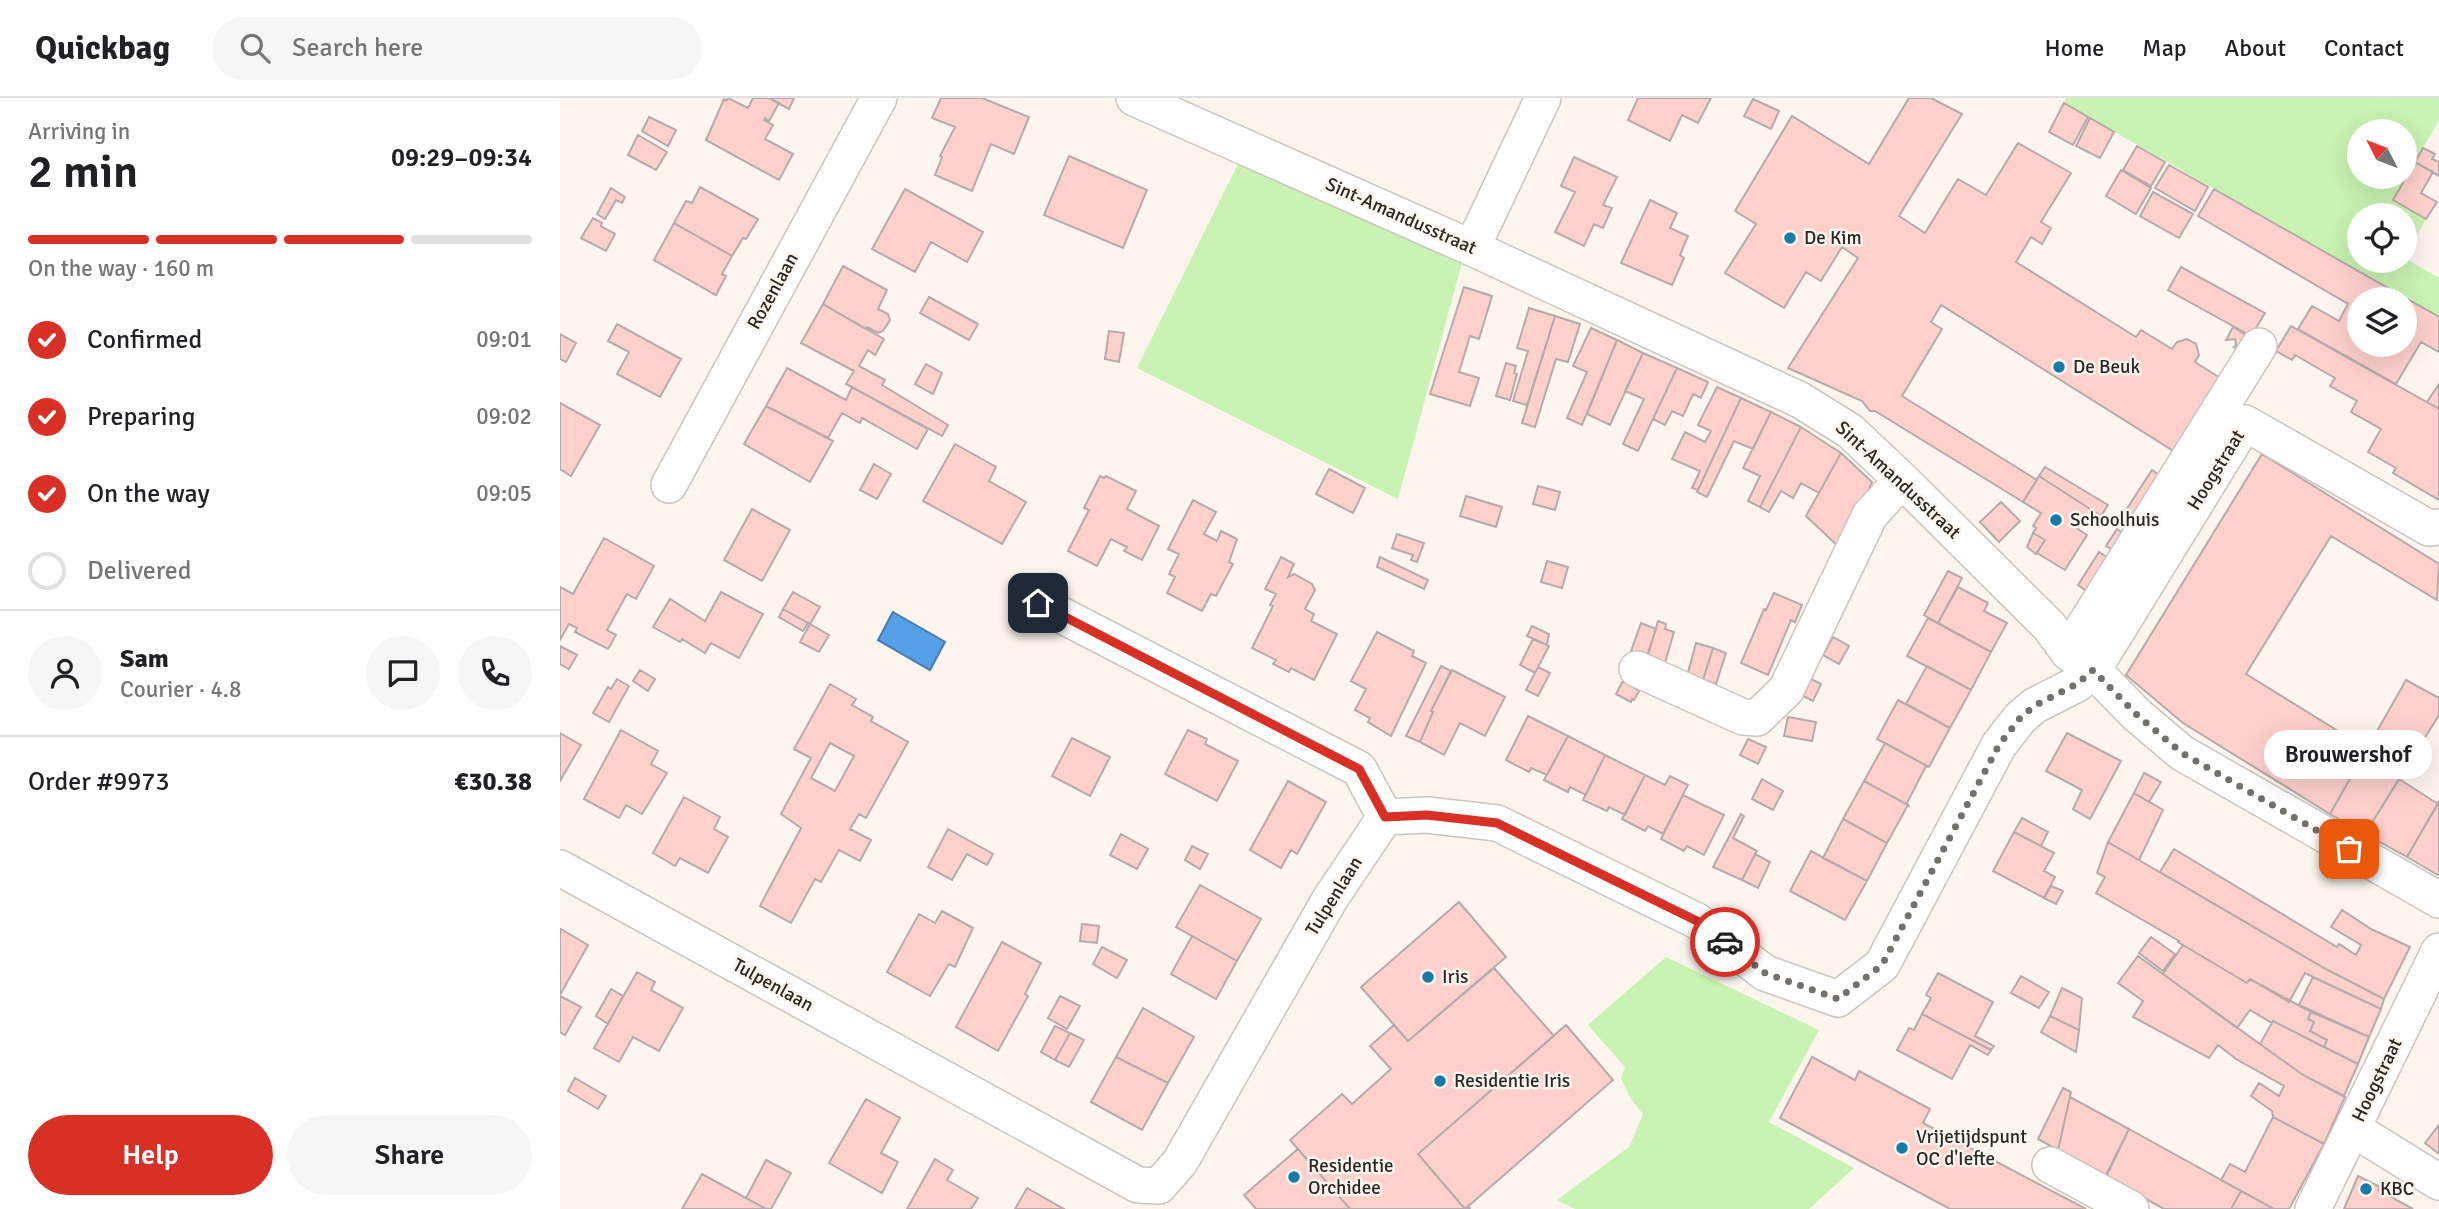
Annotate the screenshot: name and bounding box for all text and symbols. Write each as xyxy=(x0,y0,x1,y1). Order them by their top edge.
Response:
search box xyxy=(212,17,702,80)
text: Quickbag xyxy=(35,28,170,69)
icon: search xyxy=(236,29,274,67)
text: Search here xyxy=(292,32,423,64)
text: Home xyxy=(2044,33,2104,63)
text: Map xyxy=(2142,33,2187,63)
text: About xyxy=(2225,33,2286,63)
text: Contact xyxy=(2324,33,2404,63)
text: Arriving in xyxy=(28,117,130,146)
north arrow xyxy=(2347,119,2417,189)
map controls xyxy=(2347,119,2417,357)
text: 09:29–09:34 xyxy=(391,142,532,174)
text: 2 min xyxy=(28,144,138,200)
street label: Sint-Amandusstraat xyxy=(1322,172,1480,260)
button: locate xyxy=(2347,203,2417,273)
place label: De Kim xyxy=(1804,226,1862,250)
marker: De Kim xyxy=(1782,230,1798,246)
street label: Rozenlaan xyxy=(742,248,804,334)
text: On the way · 160 m xyxy=(28,254,214,283)
button: layers xyxy=(2347,287,2417,357)
icon: check xyxy=(28,321,66,359)
text: Confirmed xyxy=(87,324,202,356)
text: 09:01 xyxy=(476,325,532,354)
place label: De Beuk xyxy=(2073,355,2140,379)
marker: De Beuk xyxy=(2051,359,2067,375)
icon: check xyxy=(28,398,66,436)
text: Preparing xyxy=(87,401,195,433)
text: 09:02 xyxy=(476,402,532,431)
street label: Sint-Amandusstraat xyxy=(1830,416,1966,544)
street label: Hoogstraat xyxy=(2182,425,2250,515)
icon: check xyxy=(28,475,66,513)
text: On the way xyxy=(87,478,210,510)
text: 09:05 xyxy=(476,479,532,508)
place label: Schoolhuis xyxy=(2070,508,2159,532)
marker: Schoolhuis xyxy=(2048,512,2064,528)
text: Delivered xyxy=(87,555,192,587)
pin xyxy=(1008,573,1068,633)
icon: home xyxy=(1019,584,1057,622)
button: person xyxy=(28,636,102,710)
button: chat xyxy=(366,636,440,710)
button: phone xyxy=(458,636,532,710)
text: Sam xyxy=(120,643,169,675)
text: Courier · 4.8 xyxy=(120,675,241,704)
callout: Brouwershof xyxy=(2265,730,2433,779)
text: Brouwershof xyxy=(2285,740,2411,769)
text: Order #9973 xyxy=(28,766,169,798)
text: €30.38 xyxy=(454,766,532,798)
pin xyxy=(2319,819,2379,879)
icon: bag xyxy=(2330,830,2368,868)
street label: Tulpenlaan xyxy=(1300,852,1368,940)
courier xyxy=(1690,907,1760,977)
icon: car xyxy=(1706,923,1744,961)
street label: Tulpenlaan xyxy=(728,953,818,1017)
place label: Iris xyxy=(1442,965,1468,989)
marker: Iris xyxy=(1420,969,1436,985)
street label: Hoogstraat xyxy=(2346,1034,2408,1126)
place label: Residentie Iris xyxy=(1454,1069,1570,1093)
marker: Residentie Iris xyxy=(1432,1073,1448,1089)
button: Help xyxy=(28,1115,273,1195)
button: Share xyxy=(287,1115,532,1195)
place label: Vrijetijdspunt OC d'Iefte xyxy=(1916,1125,2027,1171)
marker: Vrijetijdspunt OC d'Iefte xyxy=(1894,1140,1910,1156)
place label: Residentie Orchidee xyxy=(1308,1154,1394,1200)
marker: Residentie Orchidee xyxy=(1286,1169,1302,1185)
place label: KBC xyxy=(2380,1177,2414,1201)
marker: KBC xyxy=(2358,1181,2374,1197)

